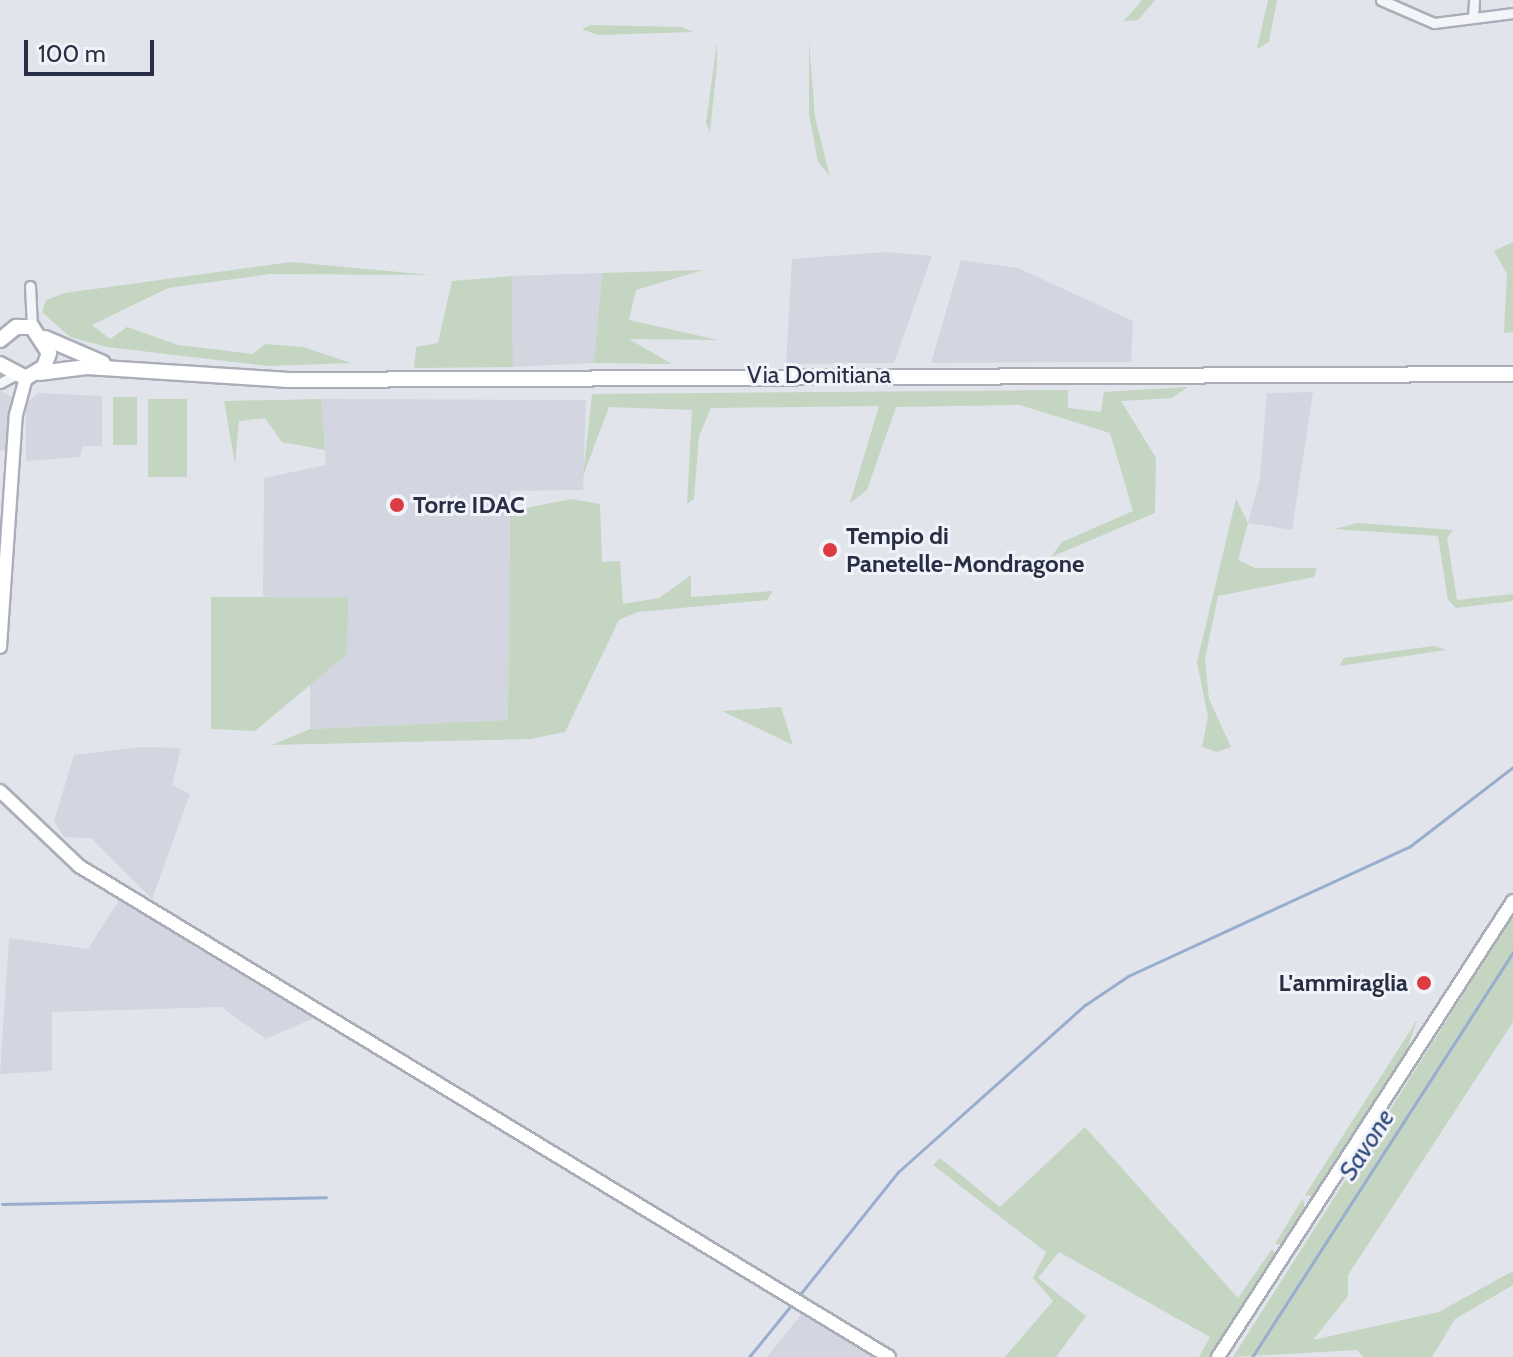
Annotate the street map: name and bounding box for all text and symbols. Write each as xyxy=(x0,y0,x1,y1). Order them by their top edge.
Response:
scale bar xyxy=(28,24,158,74)
text: 100 m xyxy=(38,39,106,68)
street label: Via Domitiana xyxy=(747,361,891,389)
place label: Torre IDAC xyxy=(413,491,525,519)
marker: Torre IDAC xyxy=(388,496,406,514)
place label: Tempio di Panetelle-Mondragone xyxy=(846,522,1084,578)
marker: Tempio di Panetelle-Mondragone xyxy=(821,541,839,559)
place label: L'ammiraglia xyxy=(1279,969,1408,997)
marker: L'ammiraglia xyxy=(1415,974,1433,992)
water label: Savone xyxy=(1333,1104,1401,1186)

